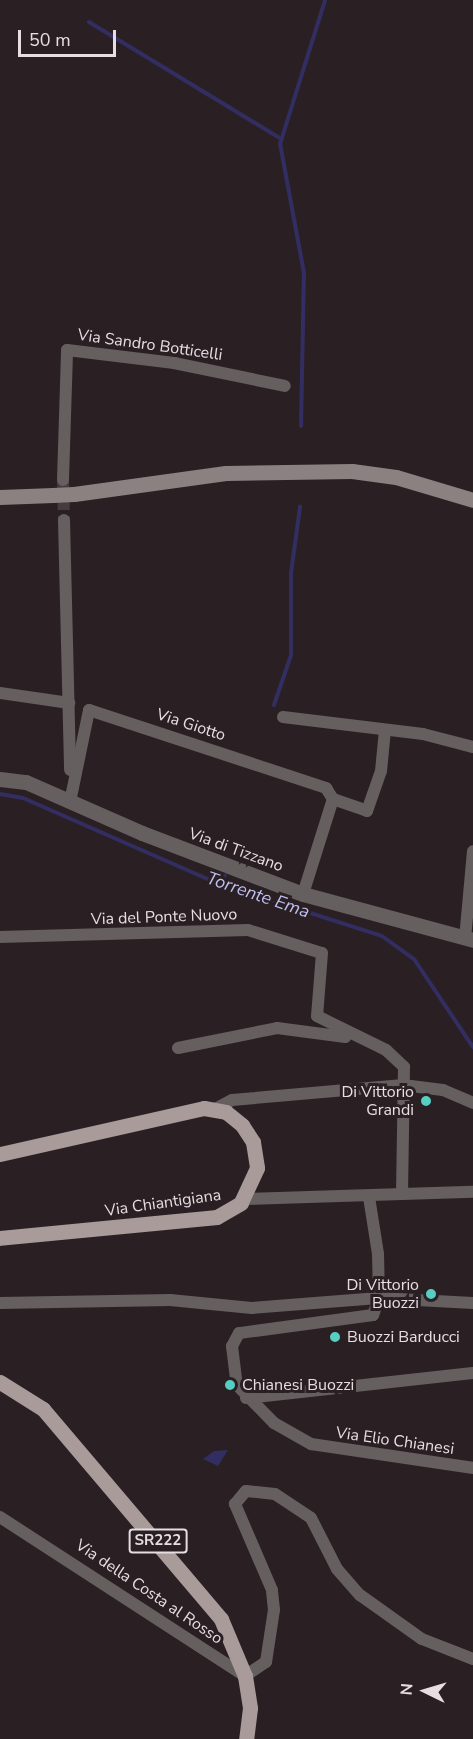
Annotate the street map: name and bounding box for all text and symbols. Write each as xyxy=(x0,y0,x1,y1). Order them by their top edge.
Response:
scale bar xyxy=(21,18,118,56)
text: 50 m xyxy=(29,28,71,52)
street label: Via Sandro Botticelli xyxy=(76,325,224,365)
street label: Via Giotto xyxy=(154,705,228,745)
street label: Via di Tizzano xyxy=(186,824,286,876)
water label: Torrente Ema xyxy=(203,867,313,923)
street label: Via del Ponte Nuovo xyxy=(90,905,238,929)
place label: Di Vittorio Grandi xyxy=(341,1082,414,1120)
marker: Di Vittorio Grandi xyxy=(419,1094,433,1108)
street label: Via Chiantigiana xyxy=(104,1185,222,1221)
place label: Di Vittorio Buozzi xyxy=(346,1275,419,1313)
marker: Di Vittorio Buozzi xyxy=(424,1287,438,1301)
place label: Buozzi Barducci xyxy=(347,1327,460,1347)
marker: Buozzi Barducci xyxy=(328,1330,342,1344)
place label: Chianesi Buozzi xyxy=(242,1375,354,1395)
marker: Chianesi Buozzi xyxy=(223,1378,237,1392)
street label: Via Elio Chianesi xyxy=(335,1423,455,1459)
road number: SR222 xyxy=(128,1529,188,1553)
street label: Via della Costa al Rosso xyxy=(72,1536,226,1648)
north arrow xyxy=(395,1661,455,1721)
text: N xyxy=(396,1683,419,1696)

